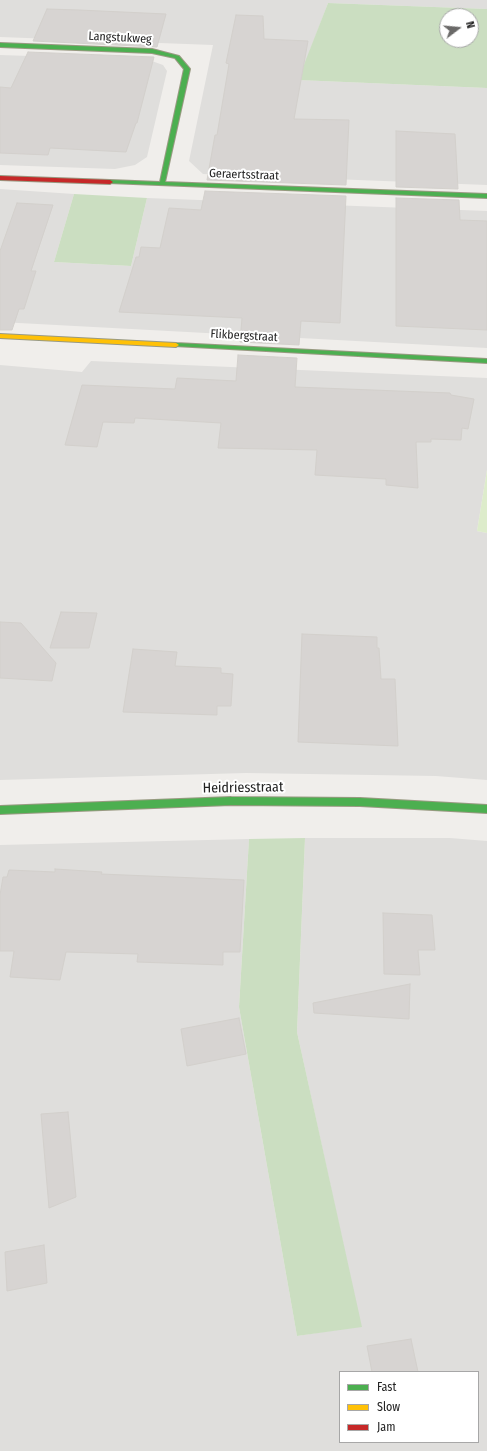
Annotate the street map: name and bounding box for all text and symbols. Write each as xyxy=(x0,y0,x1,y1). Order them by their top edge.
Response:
north arrow xyxy=(439,8,479,48)
text: N xyxy=(463,20,477,30)
street label: Langstukweg xyxy=(88,29,152,47)
street label: Geraertsstraat xyxy=(209,167,279,183)
street label: Flikbergstraat xyxy=(210,327,278,345)
street label: Heidriesstraat xyxy=(202,779,284,797)
legend xyxy=(339,1371,479,1443)
text: Fast xyxy=(377,1380,396,1394)
text: Slow xyxy=(377,1400,400,1414)
text: Jam xyxy=(377,1420,395,1434)

